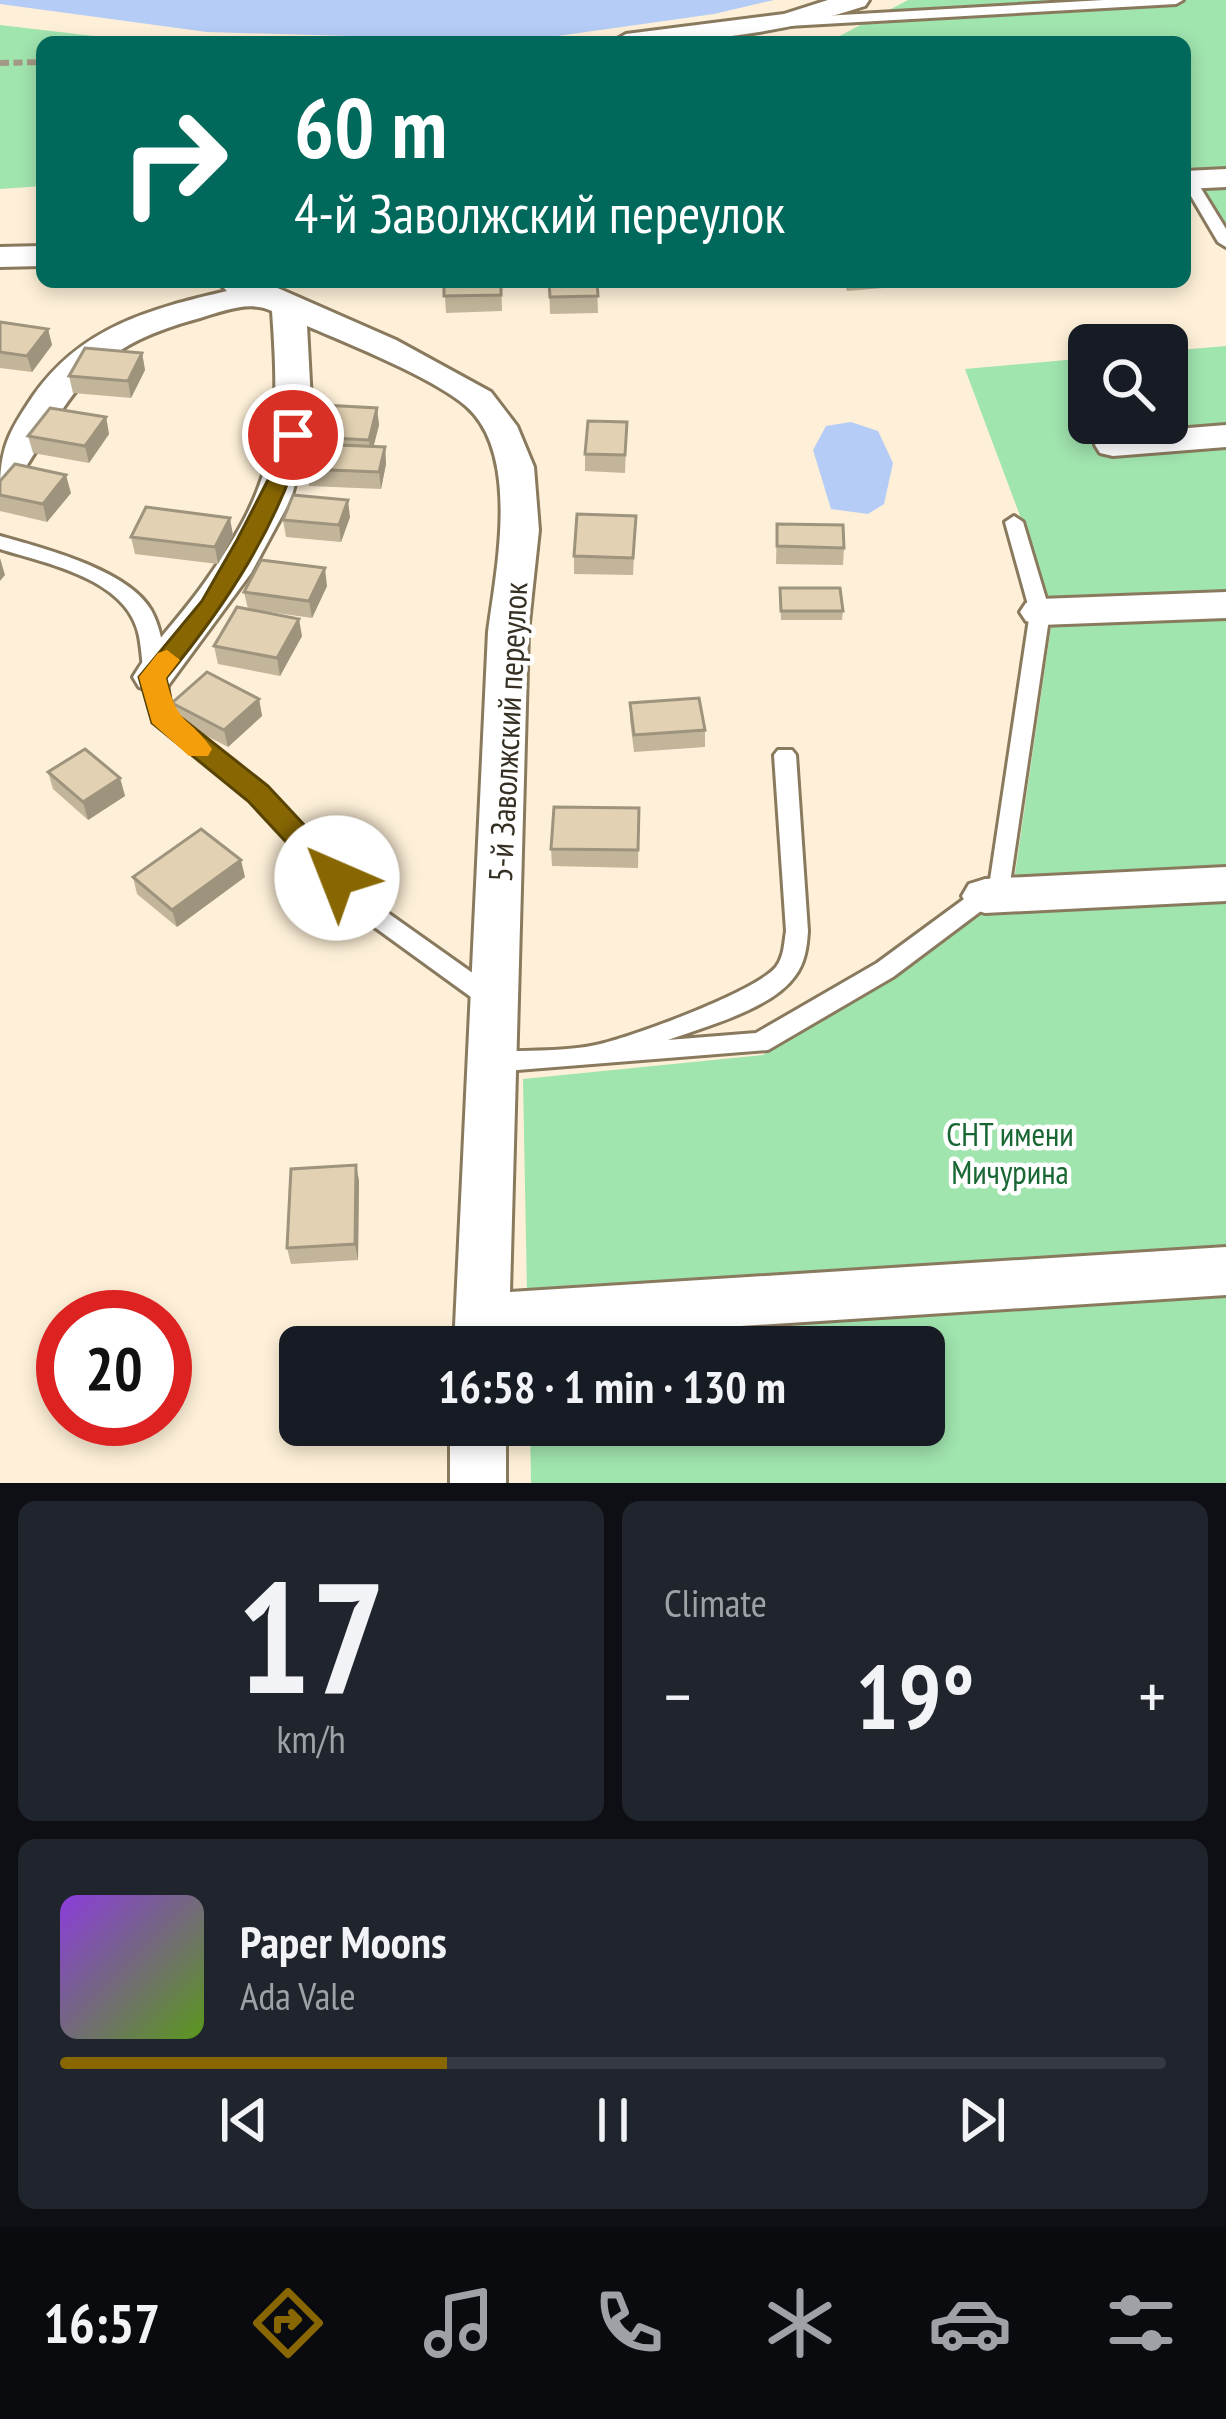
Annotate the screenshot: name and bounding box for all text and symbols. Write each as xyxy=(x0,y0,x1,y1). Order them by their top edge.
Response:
text: 60 m xyxy=(294,72,447,181)
icon: right xyxy=(96,84,252,240)
text: 4-й Заволжский переулок xyxy=(294,178,785,248)
map controls xyxy=(1068,324,1188,444)
button: search xyxy=(1068,324,1188,444)
pin xyxy=(242,384,344,486)
icon: arrive xyxy=(260,402,326,468)
street label: 5-й Заволжский переулок xyxy=(478,581,536,883)
position arrow xyxy=(274,815,400,941)
park label: СНТ имени Мичурина xyxy=(946,1112,1074,1193)
speed limit sign: 20 xyxy=(36,1290,192,1446)
text: 16:58 · 1 min · 130 m xyxy=(438,1357,786,1415)
text: 17 xyxy=(236,1534,386,1736)
text: Climate xyxy=(664,1577,767,1628)
text: 19° xyxy=(856,1637,974,1754)
text: − xyxy=(664,1653,691,1738)
text: + xyxy=(1139,1653,1166,1738)
text: km/h xyxy=(276,1713,346,1764)
text: Paper Moons xyxy=(240,1912,447,1970)
text: Ada Vale xyxy=(240,1970,356,2021)
icon: previous xyxy=(211,2087,277,2153)
icon: pause xyxy=(580,2087,646,2153)
icon: next xyxy=(949,2087,1015,2153)
icon: directions xyxy=(246,2281,330,2365)
icon: music xyxy=(417,2281,501,2365)
icon: phone xyxy=(587,2281,671,2365)
icon: climate xyxy=(758,2281,842,2365)
icon: car xyxy=(928,2281,1012,2365)
icon: filters xyxy=(1099,2281,1183,2365)
text: 16:57 xyxy=(43,2288,160,2358)

